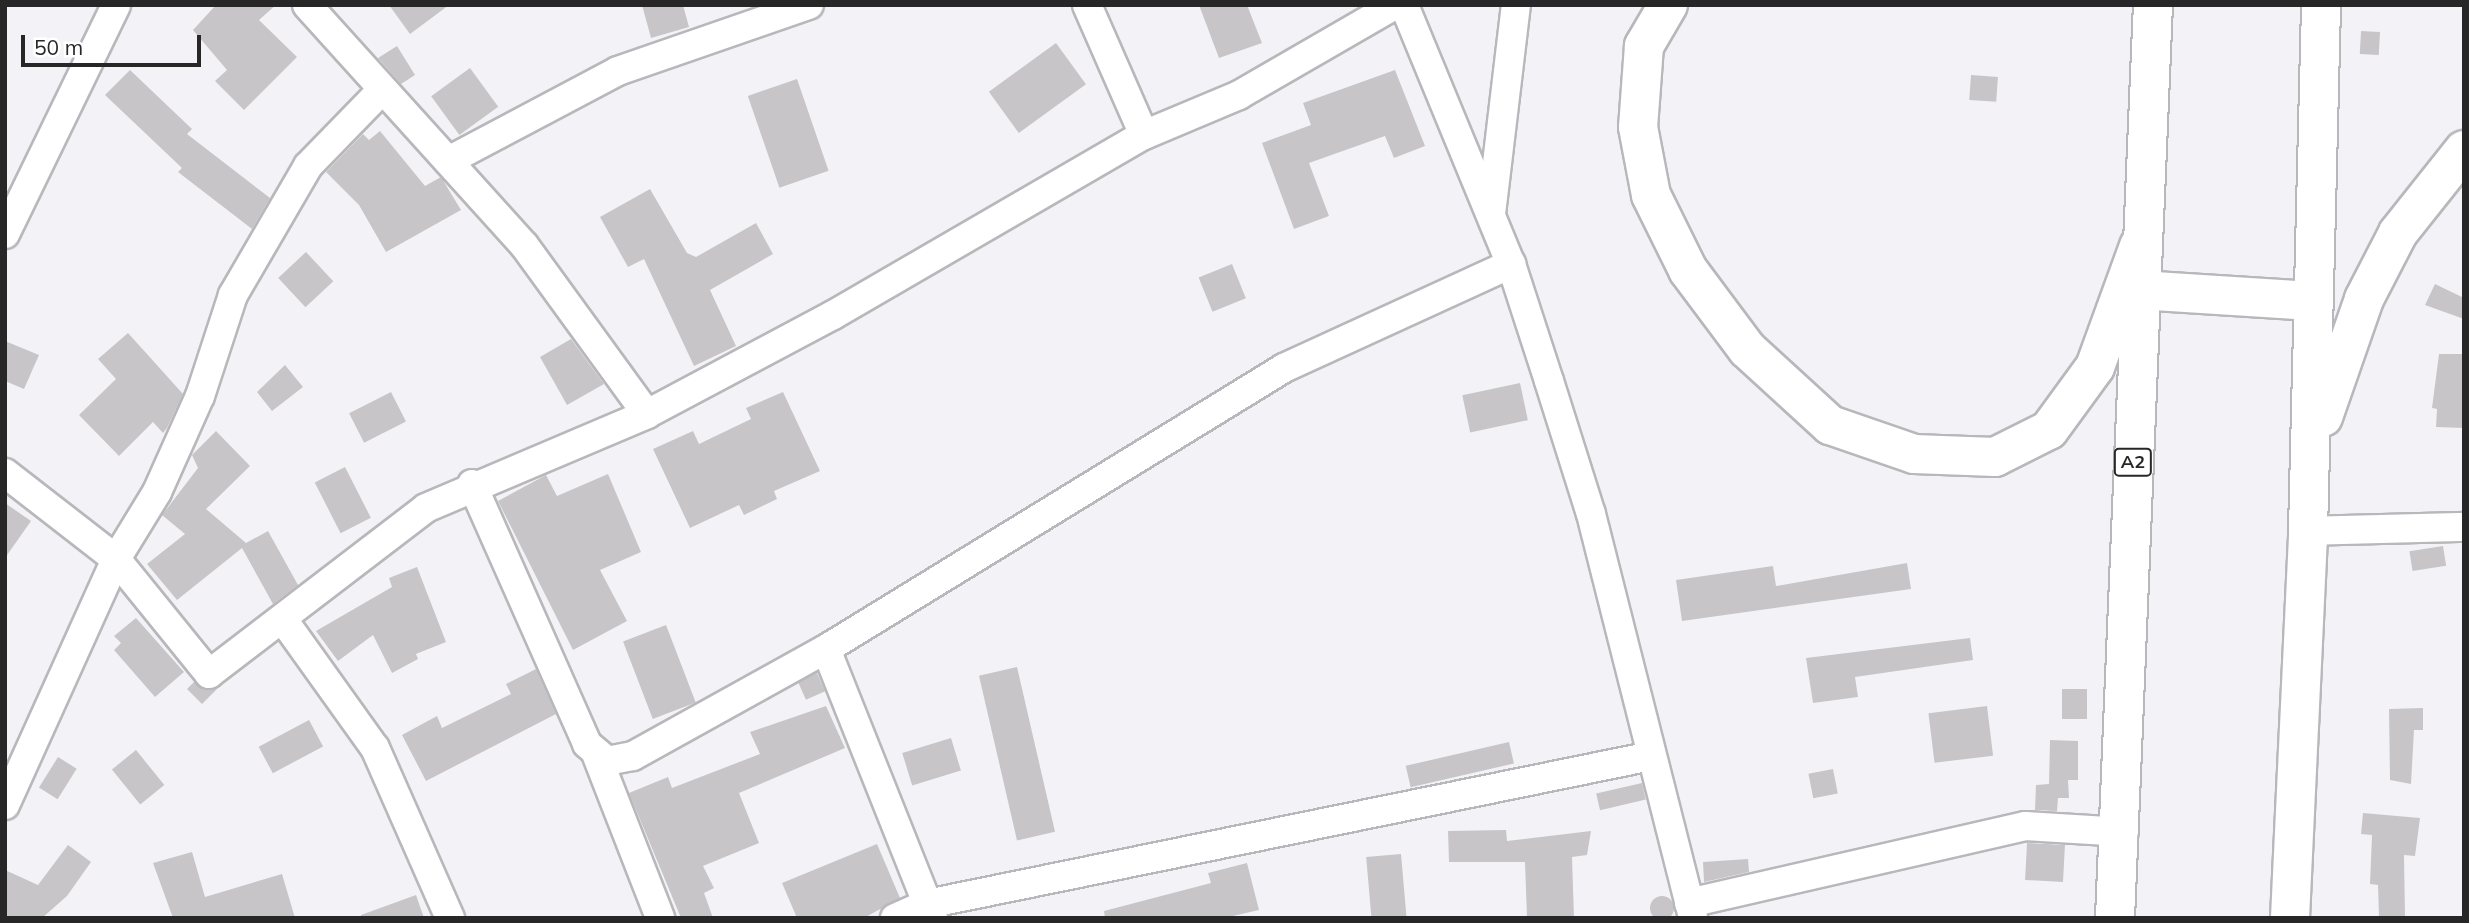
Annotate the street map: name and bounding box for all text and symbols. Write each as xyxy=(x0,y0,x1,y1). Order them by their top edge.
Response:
scale bar xyxy=(24,21,205,65)
text: 50 m xyxy=(34,34,83,60)
road number: A2 xyxy=(2114,448,2152,476)

